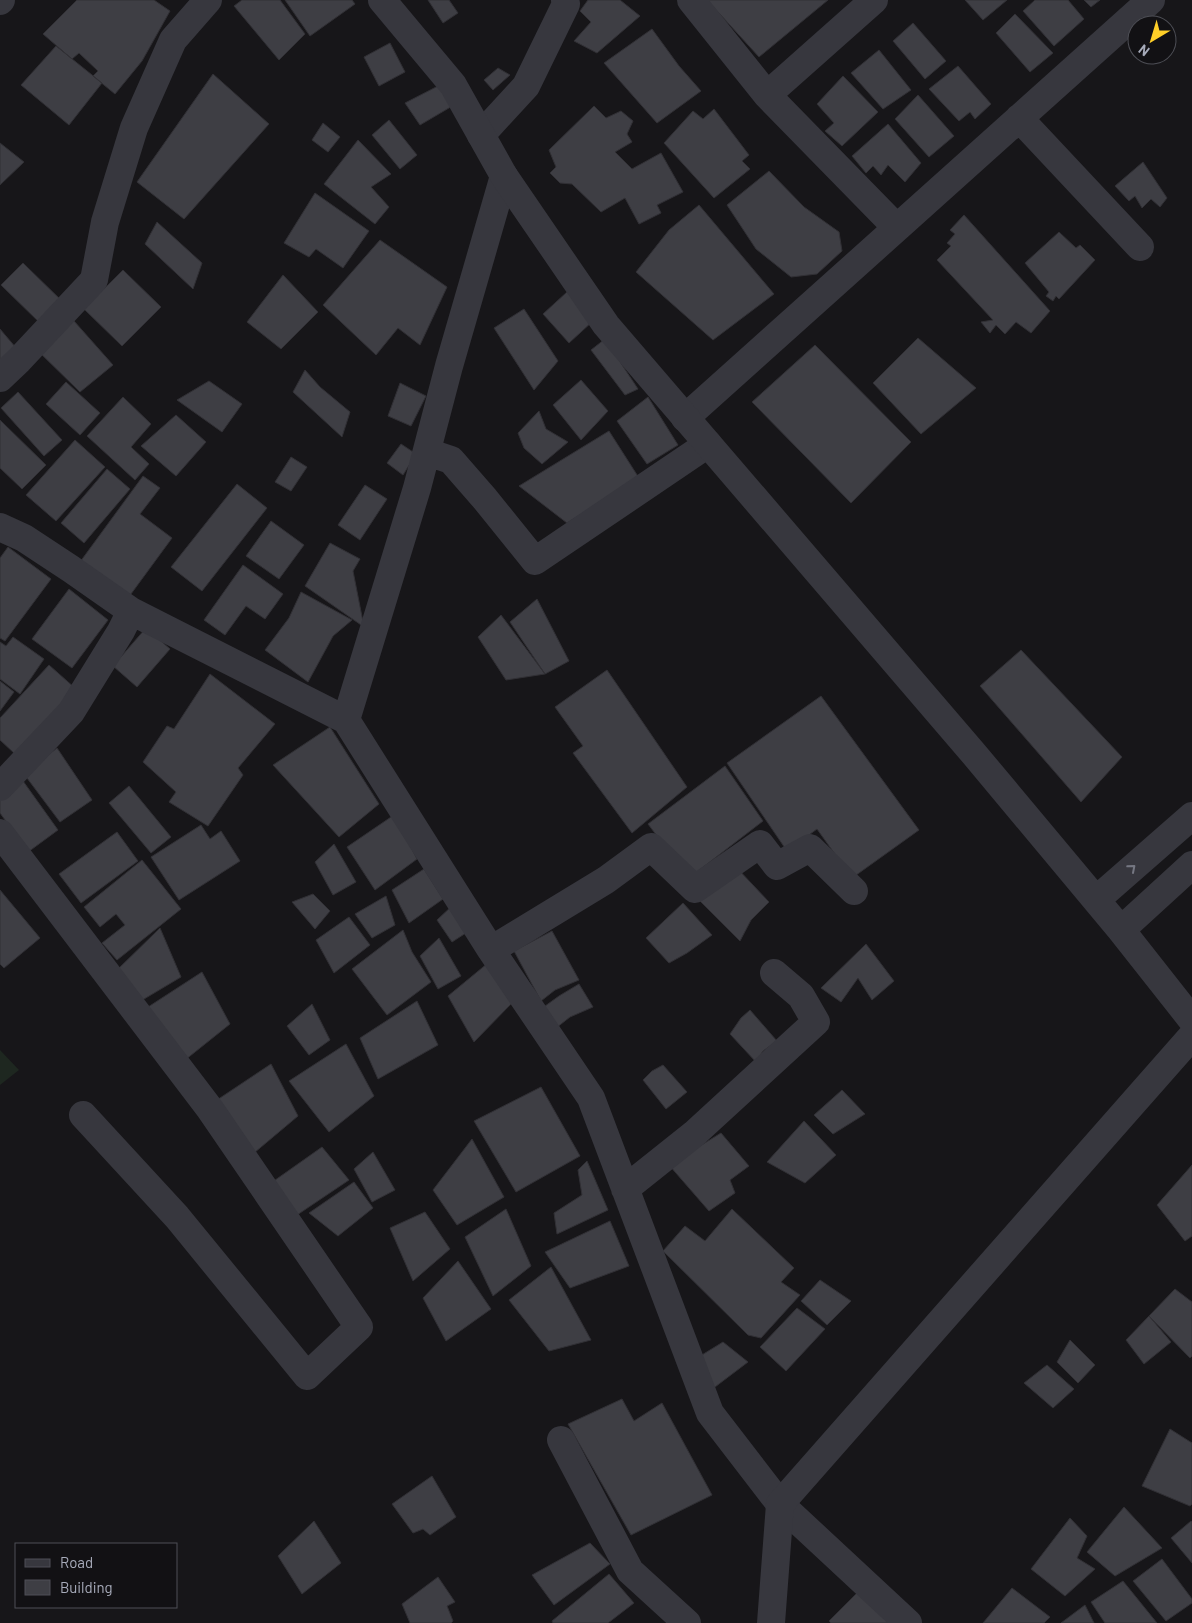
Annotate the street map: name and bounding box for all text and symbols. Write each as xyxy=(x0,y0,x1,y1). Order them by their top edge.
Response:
north arrow xyxy=(1127,15,1177,65)
text: N xyxy=(1135,41,1153,60)
one-way arrow xyxy=(1127,865,1136,874)
legend xyxy=(15,1543,178,1608)
text: Road xyxy=(60,1553,93,1571)
text: Building xyxy=(60,1578,113,1596)

